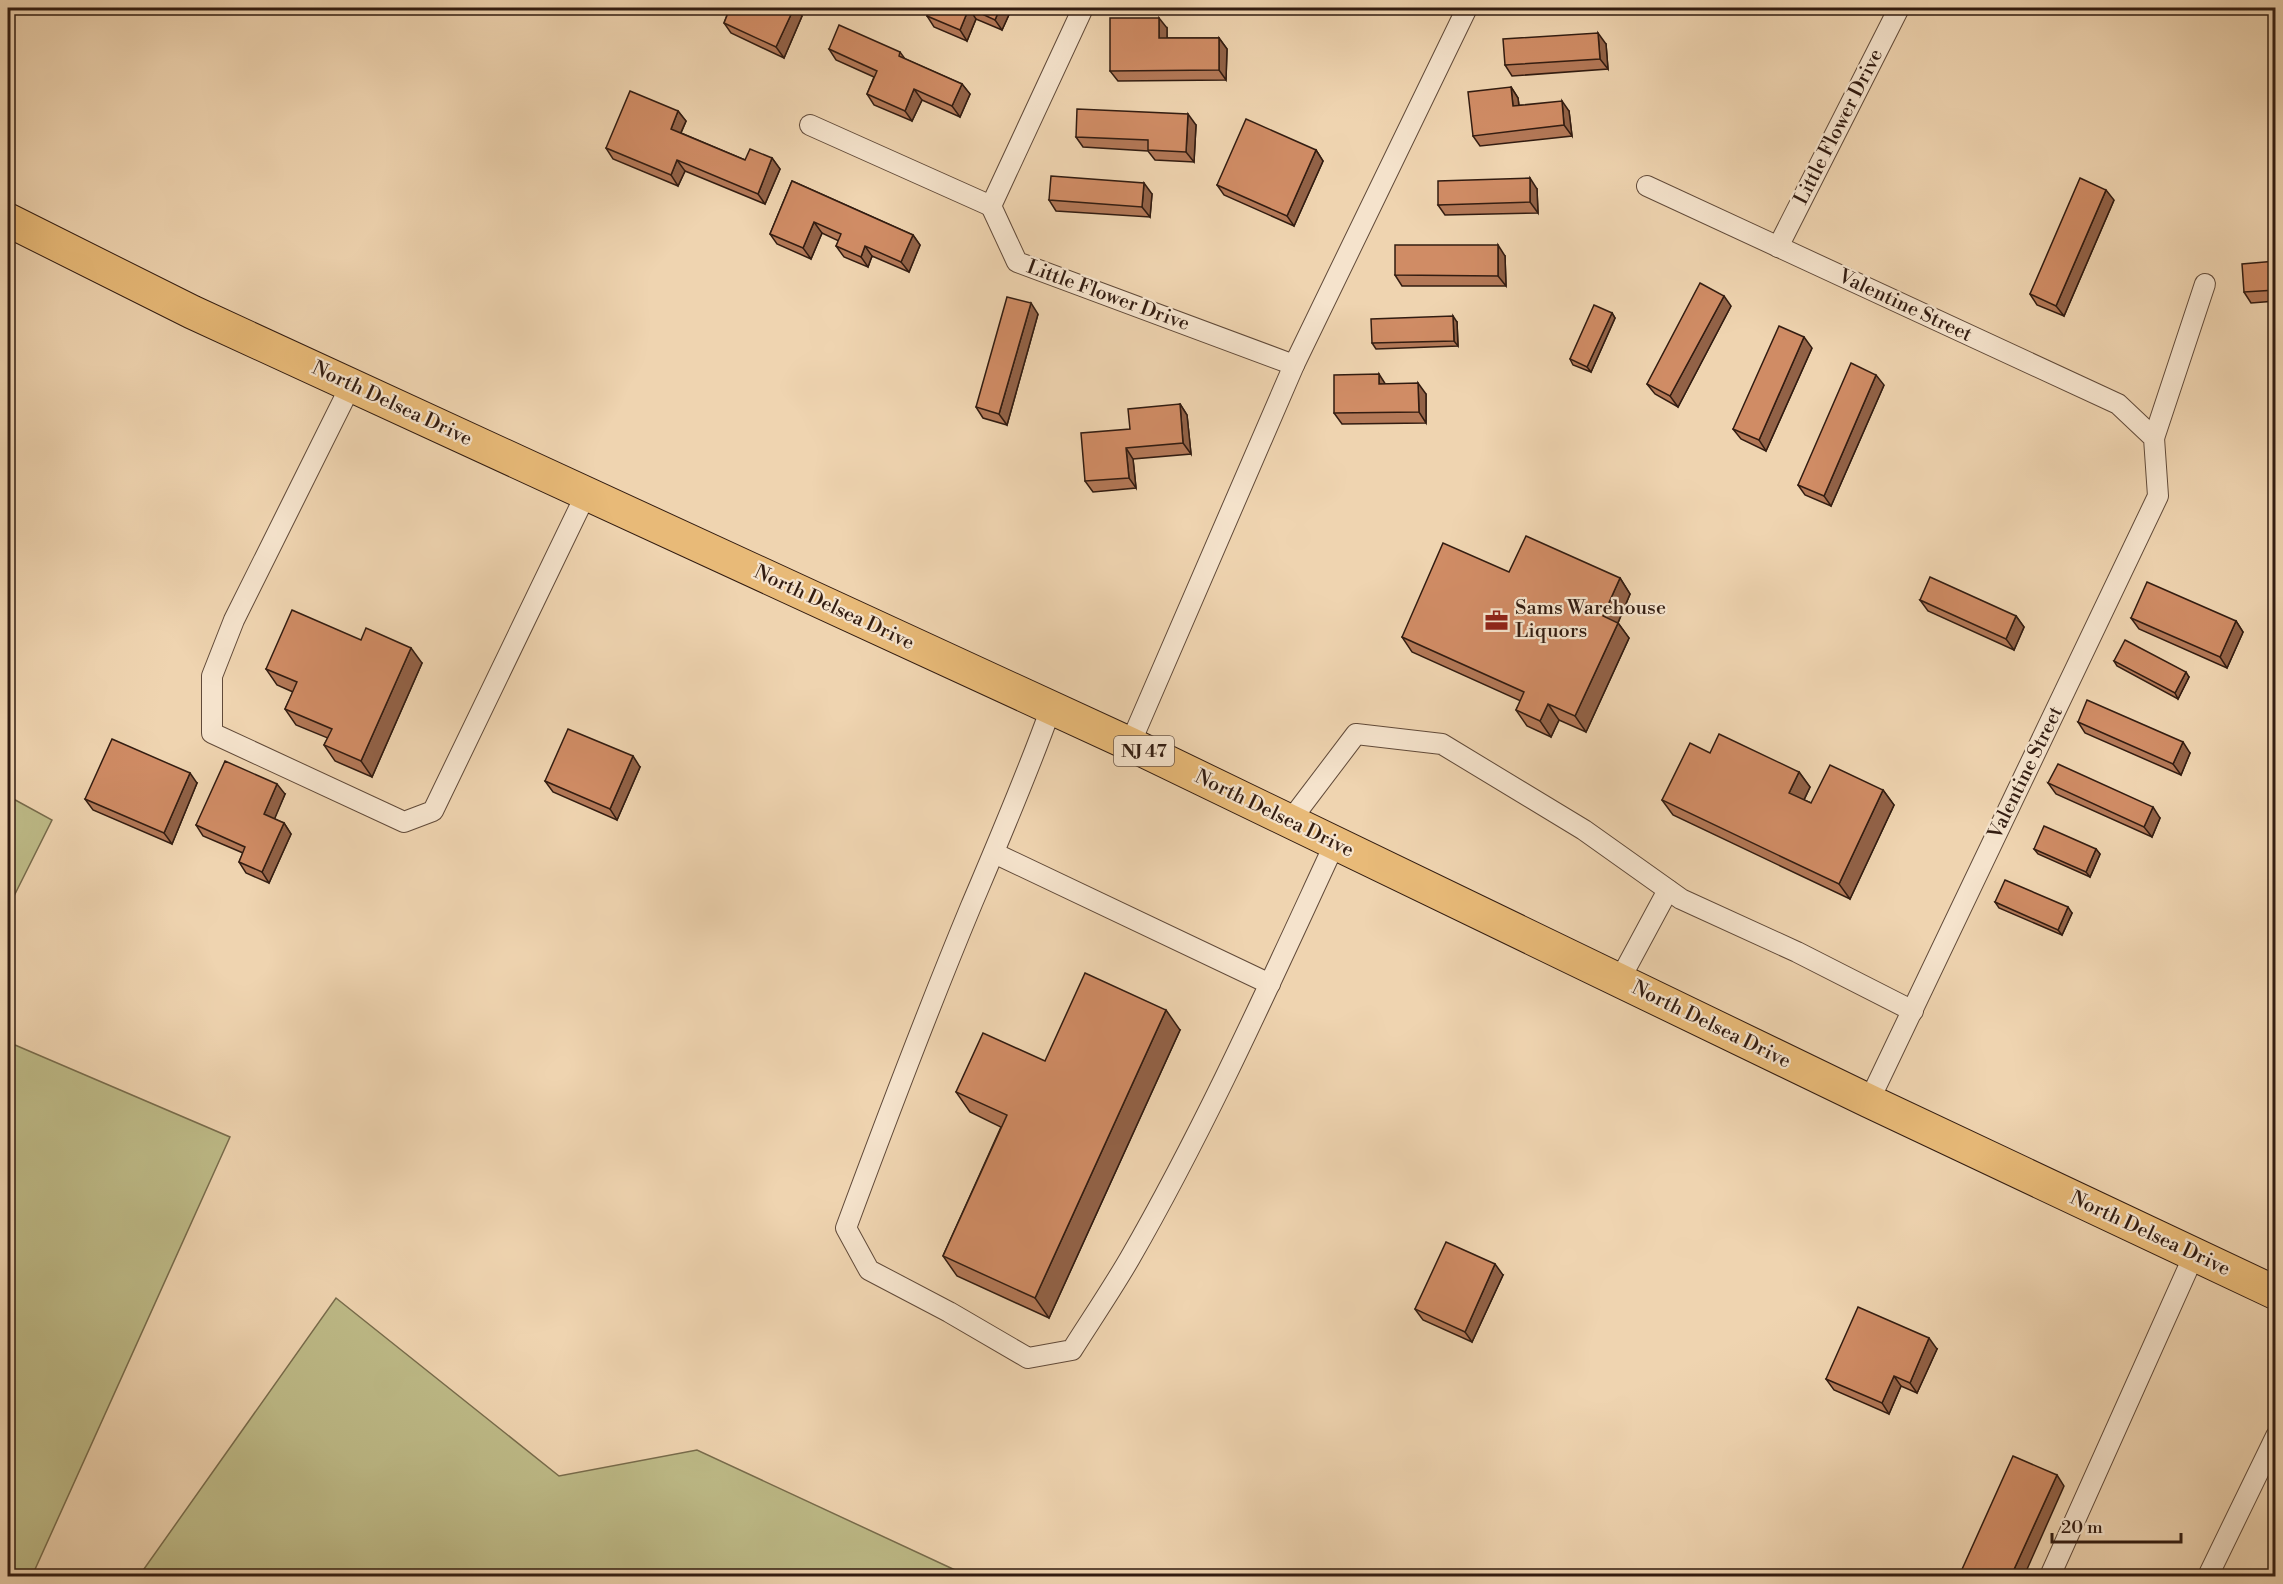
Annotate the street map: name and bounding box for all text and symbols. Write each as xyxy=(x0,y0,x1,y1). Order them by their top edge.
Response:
street label: Little Flower Drive xyxy=(1789,45,1889,209)
street label: Little Flower Drive xyxy=(1023,255,1193,337)
street label: Valentine Street xyxy=(1833,264,1976,348)
street label: North Delsea Drive xyxy=(308,356,476,452)
street label: North Delsea Drive xyxy=(750,560,918,656)
place label: Sams Warehouse Liquors xyxy=(1515,596,1666,644)
office icon: Sams Warehouse Liquors xyxy=(1484,607,1510,633)
street label: Valentine Street xyxy=(1983,702,2069,844)
road number: NJ 47 xyxy=(1114,736,1174,766)
street label: North Delsea Drive xyxy=(1190,765,1358,863)
street label: North Delsea Drive xyxy=(1627,976,1795,1074)
street label: North Delsea Drive xyxy=(2066,1186,2234,1282)
scale bar xyxy=(2052,1506,2181,1544)
text: 20 m xyxy=(2061,1516,2103,1539)

